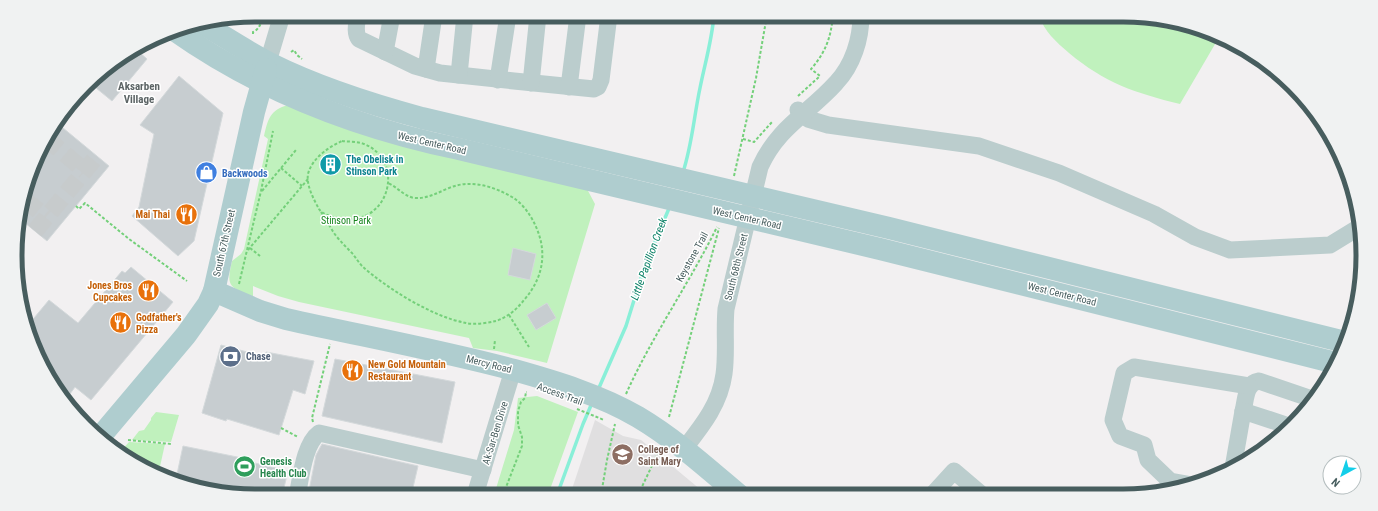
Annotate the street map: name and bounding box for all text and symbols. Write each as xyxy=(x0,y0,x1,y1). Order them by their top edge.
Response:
district label: Aksarben Village xyxy=(118,80,160,106)
street label: West Center Road xyxy=(397,130,467,156)
building icon: The Obelisk in Stinson Park xyxy=(317,152,343,178)
place label: The Obelisk in Stinson Park xyxy=(346,154,403,177)
shop icon: Backwoods xyxy=(194,160,220,186)
place label: Backwoods xyxy=(222,168,268,179)
restaurant icon: Mai Thai xyxy=(173,201,199,227)
street label: West Center Road xyxy=(712,205,782,231)
street label: South 67th Street xyxy=(211,208,237,278)
place label: Mai Thai xyxy=(136,209,170,220)
park label: Stinson Park xyxy=(321,215,371,226)
water label: Little Papillion Creek xyxy=(628,216,670,302)
street label: Keystone Trail xyxy=(674,230,710,284)
street label: South 68th Street xyxy=(722,232,750,302)
restaurant icon: Jones Bros Cupcakes xyxy=(135,278,161,304)
place label: Jones Bros Cupcakes xyxy=(87,280,132,303)
street label: West Center Road xyxy=(1027,280,1097,308)
restaurant icon: Godfather's Pizza xyxy=(108,310,134,336)
place label: Godfather's Pizza xyxy=(136,312,182,335)
bank icon: Chase xyxy=(218,343,244,369)
place label: Chase xyxy=(246,351,271,362)
street label: Mercy Road xyxy=(465,353,513,375)
restaurant icon: New Gold Mountain Restaurant xyxy=(339,357,365,383)
place label: New Gold Mountain Restaurant xyxy=(368,359,446,382)
street label: Access Trail xyxy=(536,381,584,407)
street label: Ak-Sar-Ben Drive xyxy=(480,400,510,466)
school or university icon: College of Saint Mary xyxy=(609,442,635,468)
place label: College of Saint Mary xyxy=(638,444,682,467)
sports icon: Genesis Health Club xyxy=(231,454,257,480)
north arrow xyxy=(1322,455,1362,495)
place label: Genesis Health Club xyxy=(260,456,307,479)
text: N xyxy=(1329,475,1343,489)

